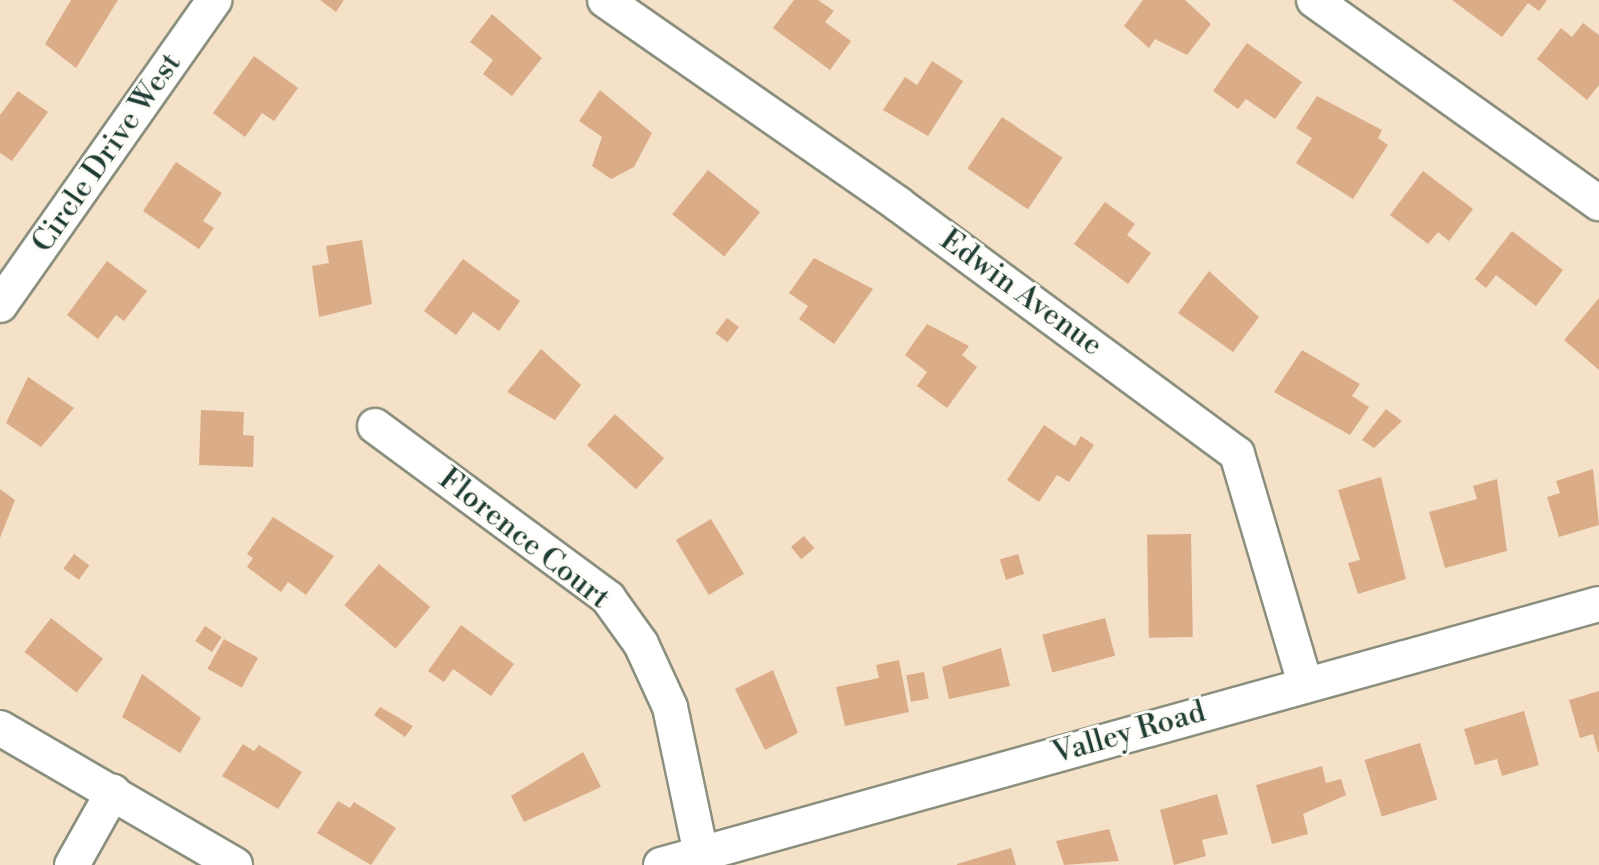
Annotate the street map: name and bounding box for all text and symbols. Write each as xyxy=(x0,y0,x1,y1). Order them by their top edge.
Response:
street label: Circle Drive West xyxy=(25,46,189,260)
street label: Edwin Avenue xyxy=(933,222,1109,364)
street label: Florence Court xyxy=(431,461,617,617)
street label: Valley Road xyxy=(1048,694,1210,772)

